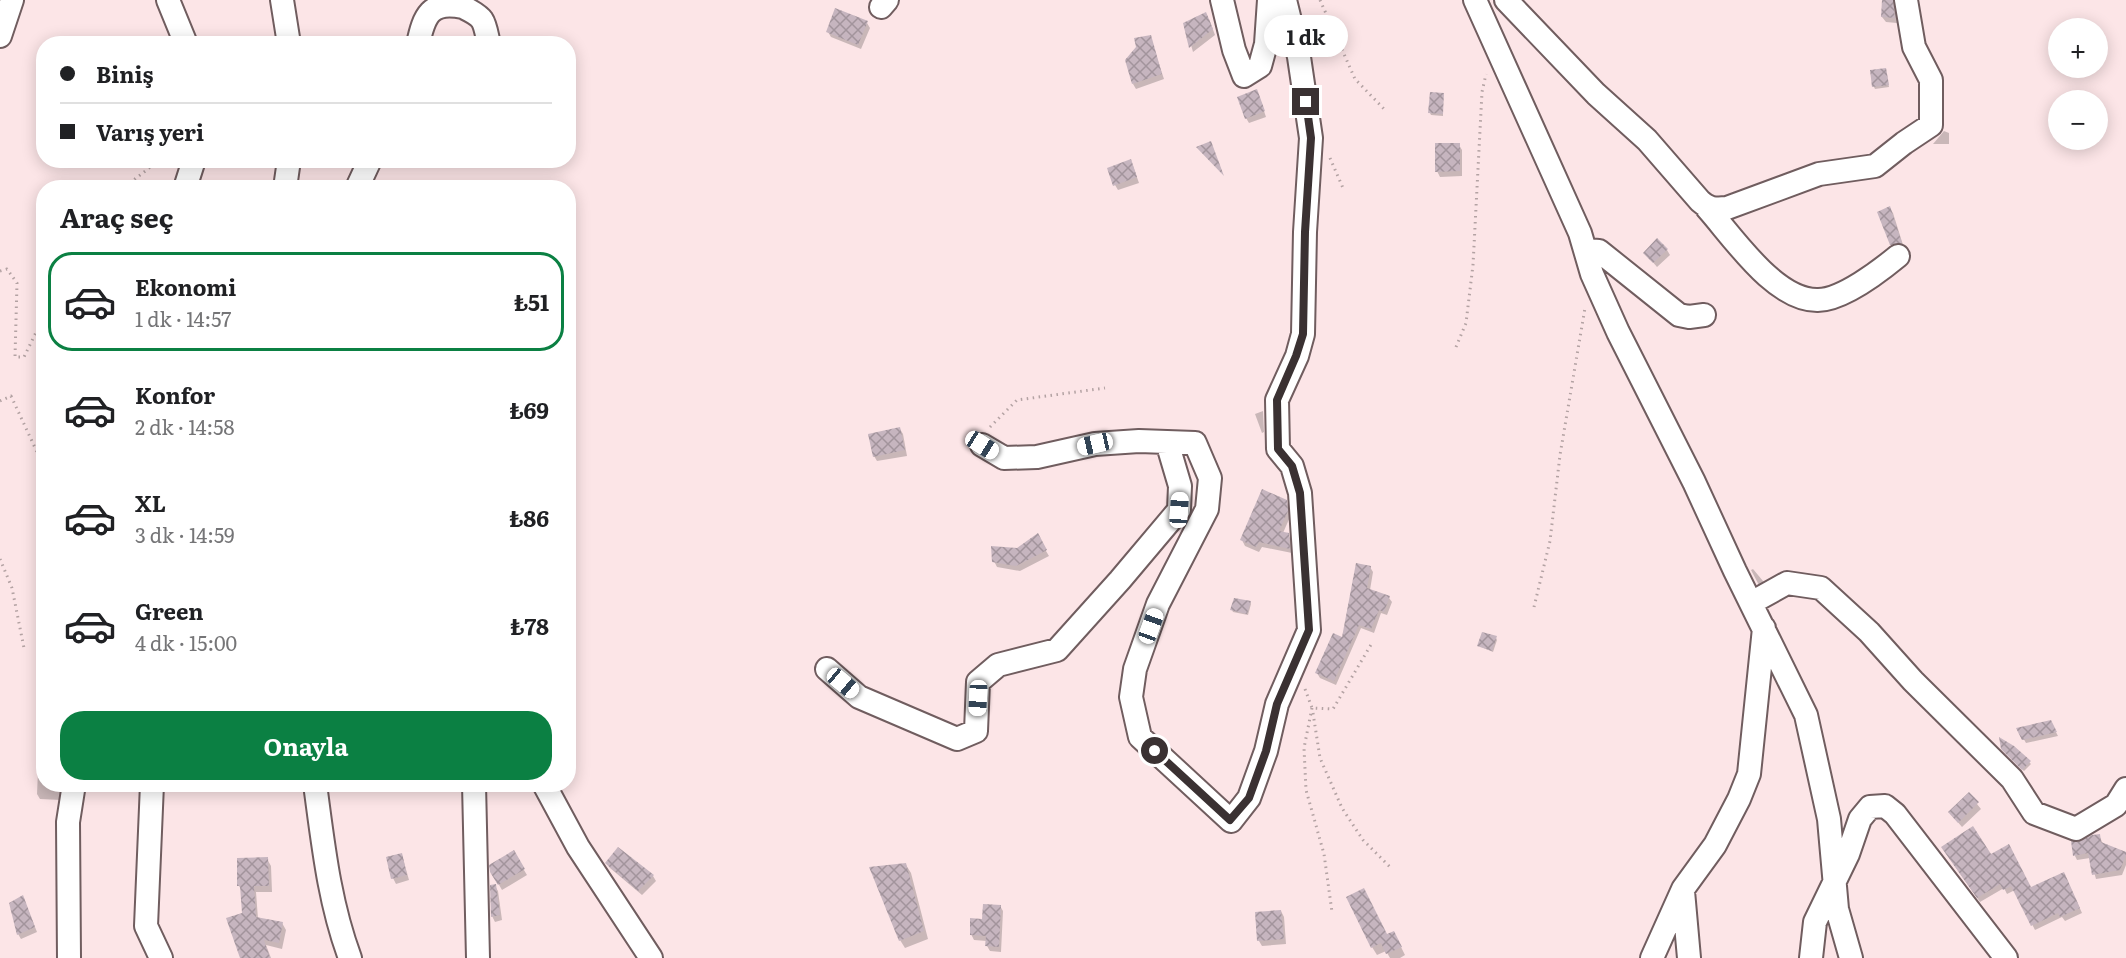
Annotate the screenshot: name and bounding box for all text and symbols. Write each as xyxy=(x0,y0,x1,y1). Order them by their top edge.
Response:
callout: 1 dk xyxy=(1264,15,1348,57)
map controls xyxy=(2048,18,2108,150)
button: + xyxy=(2048,18,2108,78)
text: 1 dk xyxy=(1287,21,1325,51)
text: Biniş xyxy=(96,57,154,90)
route end xyxy=(1292,88,1319,115)
button: − xyxy=(2048,90,2108,150)
text: Varış yeri xyxy=(96,115,204,148)
text: Araç seç xyxy=(60,196,174,236)
text: Ekonomi xyxy=(135,270,236,303)
icon: car xyxy=(63,275,117,329)
text: ₺51 xyxy=(514,285,549,318)
text: 1 dk · 14:57 xyxy=(135,303,231,333)
text: Konfor xyxy=(135,378,215,411)
icon: car xyxy=(63,383,117,437)
text: ₺69 xyxy=(509,393,549,426)
text: 2 dk · 14:58 xyxy=(135,411,234,441)
car xyxy=(962,428,1002,462)
car xyxy=(1075,431,1115,457)
text: XL xyxy=(135,486,166,519)
icon: car xyxy=(63,491,117,545)
car xyxy=(1169,491,1189,529)
text: ₺86 xyxy=(509,501,549,534)
text: 3 dk · 14:59 xyxy=(135,519,235,549)
text: Green xyxy=(135,594,204,627)
icon: car xyxy=(63,599,117,653)
car xyxy=(1136,606,1166,646)
text: ₺78 xyxy=(510,609,549,642)
text: 4 dk · 15:00 xyxy=(135,627,237,657)
car xyxy=(823,665,863,701)
car xyxy=(968,680,988,716)
button: Onayla xyxy=(60,711,552,780)
route start xyxy=(1141,737,1168,764)

